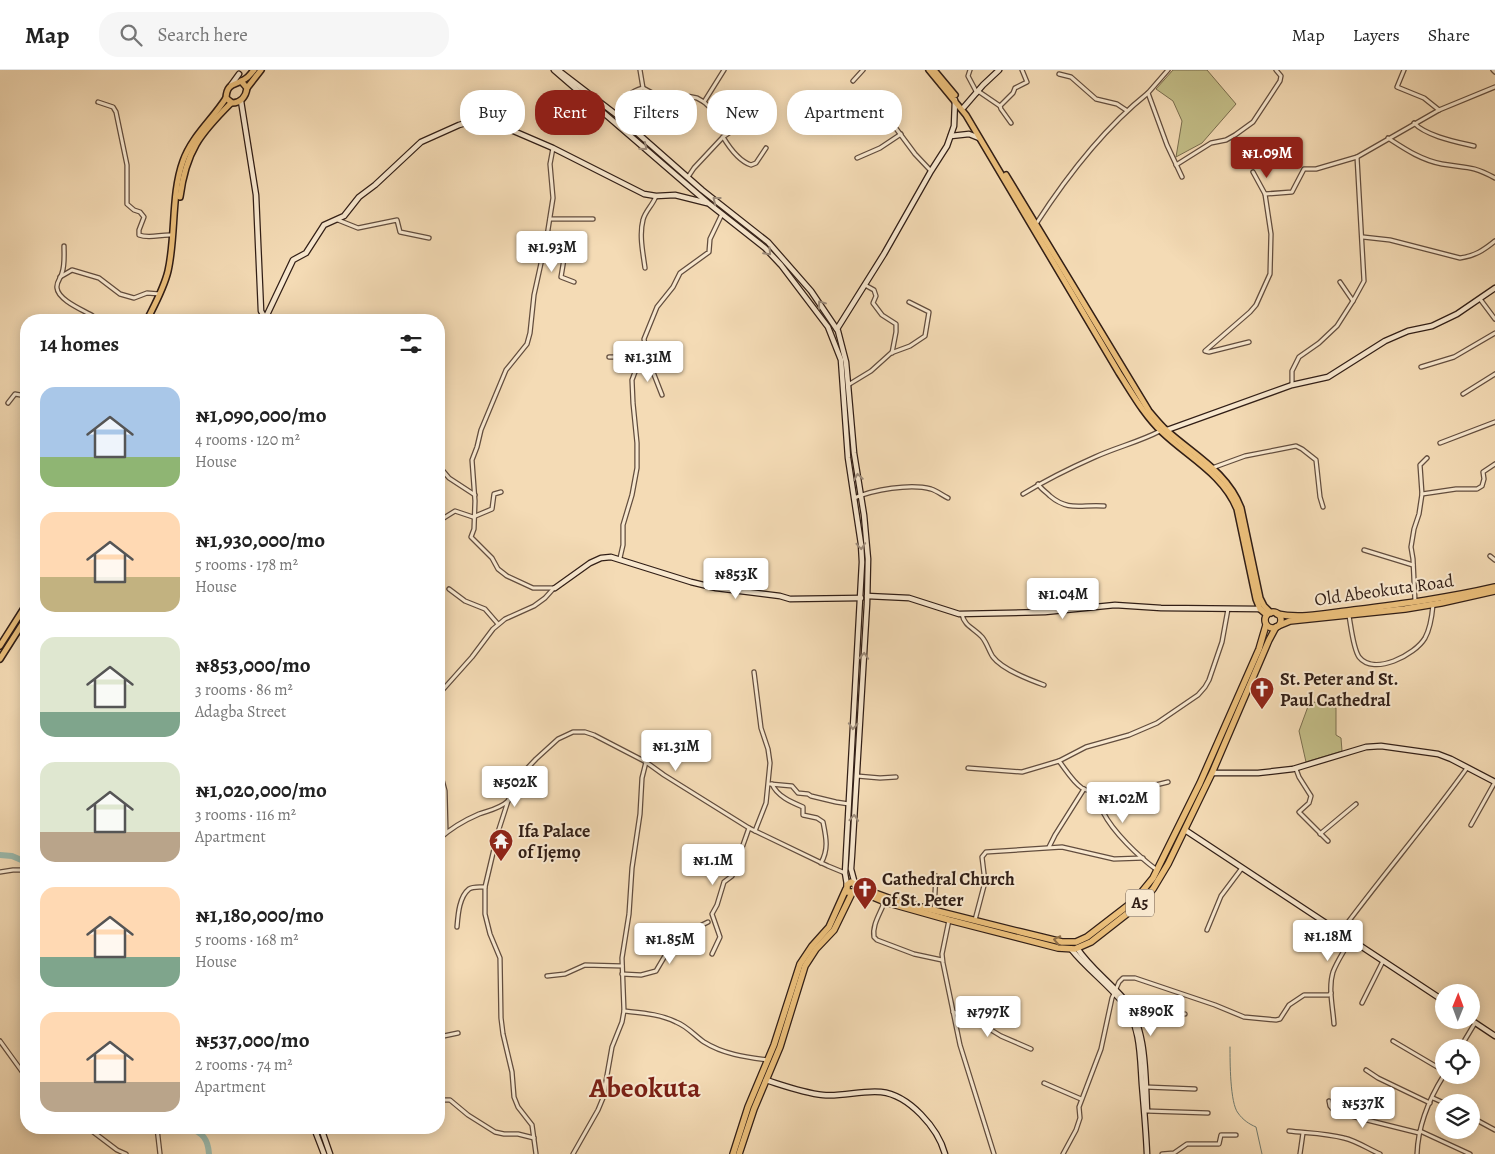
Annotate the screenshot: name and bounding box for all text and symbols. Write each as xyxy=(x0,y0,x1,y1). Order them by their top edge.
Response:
search box xyxy=(99,12,449,57)
text: Map xyxy=(25,19,69,51)
icon: search xyxy=(117,21,145,49)
text: Search here xyxy=(157,22,248,48)
text: Map xyxy=(1292,23,1325,47)
text: Layers xyxy=(1353,23,1400,47)
text: Share xyxy=(1428,23,1470,47)
chip: Buy xyxy=(460,90,525,135)
chip: Rent xyxy=(535,90,605,135)
chip: Filters xyxy=(615,90,697,135)
chip: New xyxy=(707,90,777,135)
chip: Apartment xyxy=(787,90,902,135)
pin: ₦1.09M xyxy=(1226,136,1308,179)
one-way arrow xyxy=(638,142,647,150)
text: ₦1.09M xyxy=(1242,142,1292,164)
one-way arrow xyxy=(712,197,721,206)
pin: ₦1.93M xyxy=(511,230,593,273)
text: ₦1.93M xyxy=(527,236,577,258)
one-way arrow xyxy=(762,246,771,255)
one-way arrow xyxy=(818,300,827,310)
text: 14 homes xyxy=(40,330,119,358)
icon: filters xyxy=(397,330,425,358)
pin: ₦1.31M xyxy=(607,340,689,383)
text: ₦1.31M xyxy=(624,346,672,368)
text: ₦1,090,000/mo xyxy=(195,401,327,429)
icon: home xyxy=(80,407,140,467)
text: 4 rooms · 120 m² xyxy=(195,429,300,451)
text: House xyxy=(195,451,237,473)
one-way arrow xyxy=(854,472,864,481)
text: ₦1,930,000/mo xyxy=(195,526,325,554)
icon: home xyxy=(80,532,140,592)
one-way arrow xyxy=(856,542,867,550)
text: 5 rooms · 178 m² xyxy=(195,554,298,576)
pin: ₦853K xyxy=(701,558,771,600)
text: ₦853K xyxy=(714,563,758,585)
street label: Old Abeokuta Road xyxy=(1313,568,1456,612)
text: House xyxy=(195,576,237,598)
pin: ₦1.04M xyxy=(1022,578,1104,620)
text: ₦1.04M xyxy=(1038,583,1088,605)
text: ₦853,000/mo xyxy=(195,651,311,679)
one-way arrow xyxy=(858,652,869,660)
icon: home xyxy=(80,657,140,717)
place label: St. Peter and St. Paul Cathedral xyxy=(1280,667,1399,712)
church icon: St. Peter and St. Paul Cathedral xyxy=(1249,676,1275,710)
text: 3 rooms · 86 m² xyxy=(195,679,293,701)
text: Adagba Street xyxy=(195,701,286,723)
one-way arrow xyxy=(848,722,859,730)
pin: ₦1.31M xyxy=(635,730,717,772)
text: ₦1.31M xyxy=(652,735,700,757)
pin: ₦502K xyxy=(480,766,550,808)
text: ₦502K xyxy=(493,771,537,793)
text: ₦1,020,000/mo xyxy=(195,776,327,804)
icon: home xyxy=(80,782,140,842)
pin: ₦1.02M xyxy=(1082,782,1164,824)
text: ₦1.02M xyxy=(1098,787,1148,809)
text: 3 rooms · 116 m² xyxy=(195,804,296,826)
one-way arrow xyxy=(849,814,860,822)
place label: Ifa Palace of Ijẹmọ xyxy=(518,819,590,864)
text: Apartment xyxy=(195,826,266,848)
temple icon: Ifa Palace of Ijẹmọ xyxy=(488,828,514,862)
pin: ₦1.1M xyxy=(678,844,748,886)
text: ₦1.1M xyxy=(693,849,733,871)
place label: Cathedral Church of St. Peter xyxy=(882,867,1015,912)
church icon: Cathedral Church of St. Peter xyxy=(852,876,878,910)
road number: A5 xyxy=(1126,890,1154,916)
text: ₦1,180,000/mo xyxy=(195,901,324,929)
icon: home xyxy=(80,907,140,967)
pin: ₦1.18M xyxy=(1287,920,1369,962)
pin: ₦1.85M xyxy=(629,922,711,965)
text: ₦1.18M xyxy=(1304,925,1352,947)
text: ₦1.85M xyxy=(645,928,695,950)
text: 5 rooms · 168 m² xyxy=(195,929,299,951)
one-way arrow xyxy=(1052,936,1061,946)
text: House xyxy=(195,951,237,973)
north arrow xyxy=(1435,984,1480,1029)
map controls xyxy=(1435,984,1480,1139)
pin: ₦890K xyxy=(1116,994,1186,1037)
pin: ₦797K xyxy=(953,996,1023,1038)
text: ₦890K xyxy=(1129,1000,1173,1022)
text: ₦797K xyxy=(967,1001,1009,1023)
text: ₦537,000/mo xyxy=(195,1026,309,1054)
icon: home xyxy=(80,1032,140,1092)
button: locate xyxy=(1435,1039,1480,1084)
text: 2 rooms · 74 m² xyxy=(195,1054,293,1076)
district label: Abeokuta xyxy=(588,1069,701,1107)
text: Apartment xyxy=(195,1076,266,1098)
pin: ₦537K xyxy=(1328,1086,1398,1129)
text: ₦537K xyxy=(1342,1092,1384,1114)
button: layers xyxy=(1435,1094,1480,1139)

